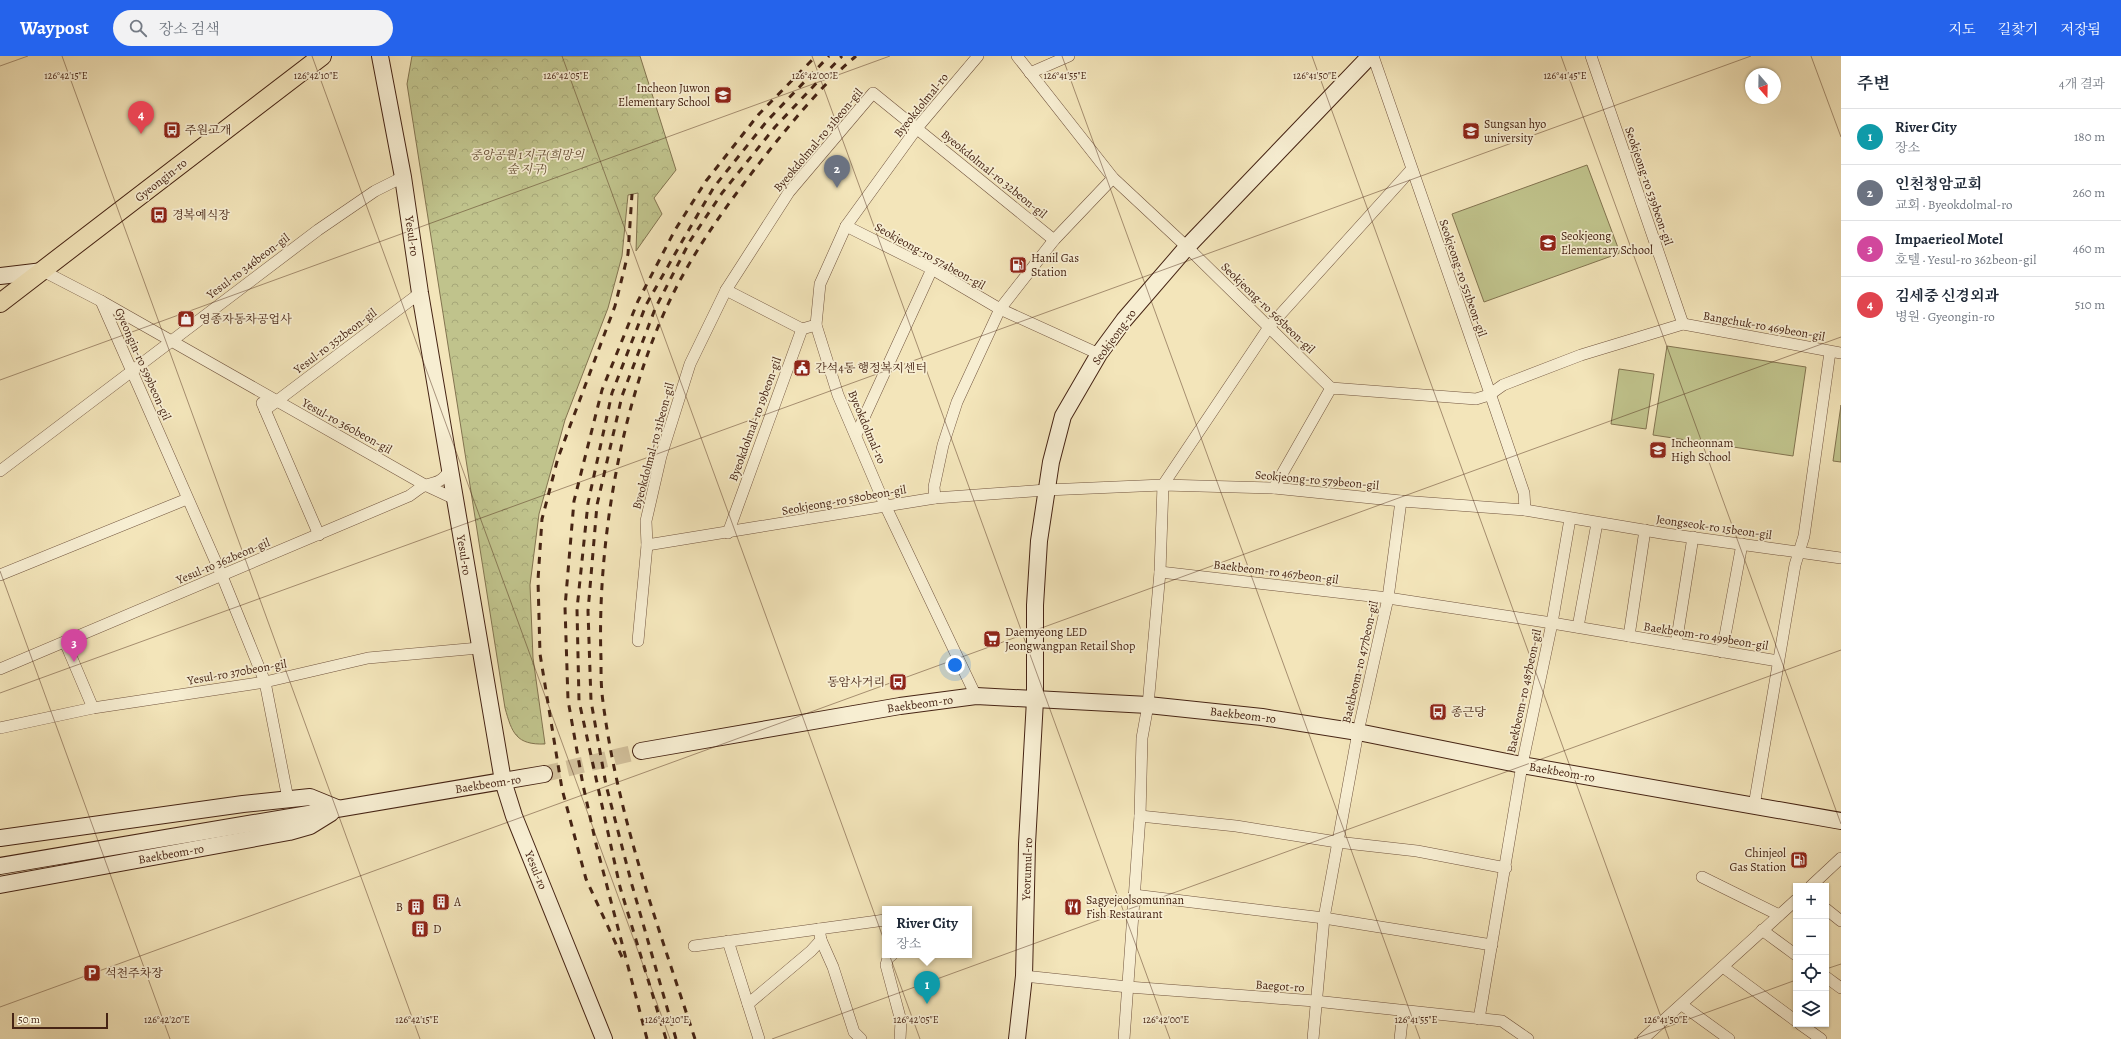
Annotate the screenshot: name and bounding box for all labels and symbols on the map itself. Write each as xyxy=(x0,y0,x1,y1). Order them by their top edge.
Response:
north arrow xyxy=(1745,68,1781,104)
text: 126°42'15"E xyxy=(44,69,88,82)
text: 126°42'10"E xyxy=(294,69,338,82)
text: 126°42'05"E xyxy=(543,69,589,82)
text: 126°42'00"E xyxy=(792,69,838,82)
text: 126°41'55"E xyxy=(1043,69,1087,82)
text: 126°41'50"E xyxy=(1293,69,1337,82)
text: 126°41'45"E xyxy=(1543,69,1587,82)
street label: Byeokdolmal-ro xyxy=(890,70,952,140)
place label: Incheon Juwon Elementary School xyxy=(618,80,710,110)
school or university icon: Incheon Juwon Elementary School xyxy=(713,85,733,105)
street label: Byeokdolmal-ro 31beon-gil xyxy=(770,85,866,195)
pin: 4 xyxy=(128,101,154,134)
place label: Sungsan hyo university xyxy=(1484,116,1546,146)
bus stop icon: 주원고개 xyxy=(162,120,182,140)
school or university icon: Sungsan hyo university xyxy=(1461,121,1481,141)
place label: 주원고개 xyxy=(185,122,231,138)
street label: Seokjeong-ro 539beon-gil xyxy=(1621,125,1677,247)
street label: Byeokdolmal-ro 32beon-gil xyxy=(938,126,1050,222)
park label: 중앙공원 1지구(희망의 숲 지구) xyxy=(470,147,585,177)
street label: Gyeongin-ro xyxy=(132,155,190,205)
pin: 2 xyxy=(824,155,850,188)
bus stop icon: 경복예식장 xyxy=(149,205,169,225)
place label: 경복예식장 xyxy=(172,207,230,223)
street label: Yesul-ro xyxy=(401,214,423,257)
street label: Seokjeong-ro 551beon-gil xyxy=(1435,217,1491,339)
street label: Seokjeong-ro 574beon-gil xyxy=(872,219,988,293)
place label: Seokjeong Elementary School xyxy=(1561,228,1653,258)
street label: Yesul-ro 346beon-gil xyxy=(203,230,293,303)
school or university icon: Seokjeong Elementary School xyxy=(1538,233,1558,253)
place label: Hanil Gas Station xyxy=(1031,250,1079,280)
fuel station icon: Hanil Gas Station xyxy=(1008,255,1028,275)
street label: Seokjeong-ro 565beon-gil xyxy=(1218,259,1318,357)
street label: Gyeongin-ro 599beon-gil xyxy=(111,305,175,423)
street label: Yesul-ro 352beon-gil xyxy=(290,305,380,378)
street label: Seokjeong-ro xyxy=(1088,306,1140,368)
street label: Bangchuk-ro 469beon-gil xyxy=(1702,307,1826,345)
shop icon: 영종자동차공업사 xyxy=(176,309,196,329)
place label: 영종자동차공업사 xyxy=(199,311,292,327)
street label: Byeokdolmal-ro 19beon-gil xyxy=(725,355,785,483)
public building icon: 간석4동 행정복지센터 xyxy=(792,358,812,378)
place label: 간석4동 행정복지센터 xyxy=(815,360,927,376)
street label: Byeokdolmal-ro 31beon-gil xyxy=(628,381,678,511)
street label: Byeokdolmal-ro xyxy=(844,388,890,466)
street label: Yesul-ro 360beon-gil xyxy=(298,394,395,457)
place label: Incheonnam High School xyxy=(1671,435,1733,465)
school or university icon: Incheonnam High School xyxy=(1648,440,1668,460)
street label: Seokjeong-ro 579beon-gil xyxy=(1254,467,1380,493)
street label: Seokjeong-ro 580beon-gil xyxy=(781,481,908,519)
street label: Jeongseok-ro 15beon-gil xyxy=(1655,511,1773,543)
street label: Yesul-ro xyxy=(453,533,475,576)
street label: Yesul-ro 362beon-gil xyxy=(173,534,272,588)
street label: Baekbeom-ro 467beon-gil xyxy=(1213,556,1339,588)
street label: Baekbeom-ro 477beon-gil xyxy=(1338,599,1382,725)
street label: Baekbeom-ro 499beon-gil xyxy=(1642,618,1770,654)
place label: Daemyeong LED Jeongwangpan Retail Shop xyxy=(1005,624,1135,654)
street label: Baekbeom-ro 487beon-gil xyxy=(1503,628,1545,754)
pin: 3 xyxy=(61,629,87,662)
supermarket icon: Daemyeong LED Jeongwangpan Retail Shop xyxy=(982,629,1002,649)
street label: Yesul-ro 370beon-gil xyxy=(185,655,288,689)
your location xyxy=(945,655,965,675)
bus stop icon: 동암사거리 xyxy=(888,672,908,692)
place label: 동암사거리 xyxy=(827,674,885,690)
street label: Baekbeom-ro xyxy=(886,691,954,717)
bus stop icon: 종근당 xyxy=(1428,702,1448,722)
street label: Baekbeom-ro xyxy=(1209,703,1277,727)
place label: 종근당 xyxy=(1451,704,1486,720)
street label: Baekbeom-ro xyxy=(1528,758,1596,786)
street label: Baekbeom-ro xyxy=(454,771,522,797)
street label: Yeorumul-ro xyxy=(1018,837,1036,902)
street label: Baekbeom-ro xyxy=(137,840,205,868)
place label: Chinjeol Gas Station xyxy=(1730,845,1786,875)
street label: Yesul-ro xyxy=(521,847,551,892)
fuel station icon: Chinjeol Gas Station xyxy=(1789,850,1809,870)
building icon: A xyxy=(431,892,451,912)
place label: Sagyejeolsomunnan Fish Restaurant xyxy=(1086,892,1185,922)
place label: A xyxy=(453,894,462,910)
building icon: B xyxy=(406,897,426,917)
restaurant icon: Sagyejeolsomunnan Fish Restaurant xyxy=(1063,897,1083,917)
place label: B xyxy=(396,899,403,915)
building icon: D xyxy=(410,919,430,939)
place label: D xyxy=(433,921,441,937)
parking icon: 석천주차장 xyxy=(82,963,102,983)
place label: 석천주차장 xyxy=(105,965,163,981)
pin: 1 xyxy=(914,971,940,1004)
street label: Baegot-ro xyxy=(1255,976,1305,996)
scale bar xyxy=(12,1011,108,1030)
text: 126°42'20"E xyxy=(144,1013,190,1026)
text: 126°42'15"E xyxy=(395,1013,439,1026)
text: 126°42'10"E xyxy=(645,1013,689,1026)
text: 126°42'05"E xyxy=(893,1013,939,1026)
text: 126°42'00"E xyxy=(1143,1013,1189,1026)
text: 126°41'55"E xyxy=(1394,1013,1438,1026)
text: 126°41'50"E xyxy=(1644,1013,1688,1026)

